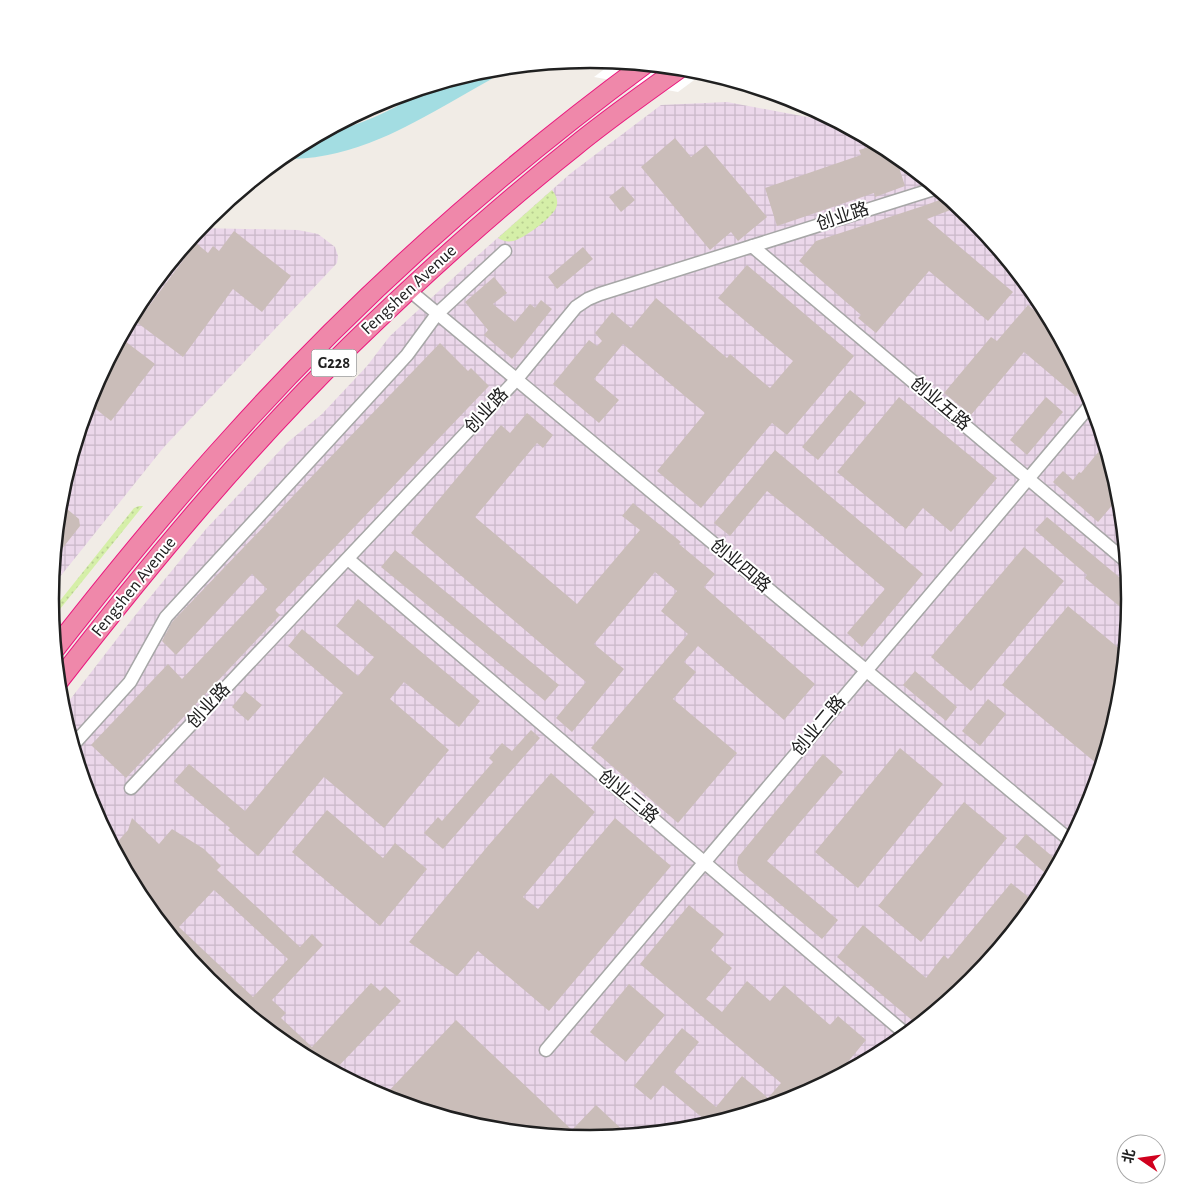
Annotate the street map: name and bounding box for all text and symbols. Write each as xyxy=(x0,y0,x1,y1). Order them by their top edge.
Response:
street label: 创业路 xyxy=(814,198,871,234)
street label: Fengshen Avenue xyxy=(358,242,460,338)
road number: G228 xyxy=(312,349,356,376)
street label: 创业五路 xyxy=(907,372,975,434)
street label: 创业路 xyxy=(461,384,512,437)
street label: Fengshen Avenue xyxy=(88,534,180,640)
street label: 创业四路 xyxy=(707,534,775,596)
street label: 创业路 xyxy=(183,679,234,732)
street label: 创业二路 xyxy=(787,691,849,759)
street label: 创业三路 xyxy=(595,765,663,827)
north arrow xyxy=(1116,1134,1166,1184)
text: 北 xyxy=(1120,1148,1138,1165)

